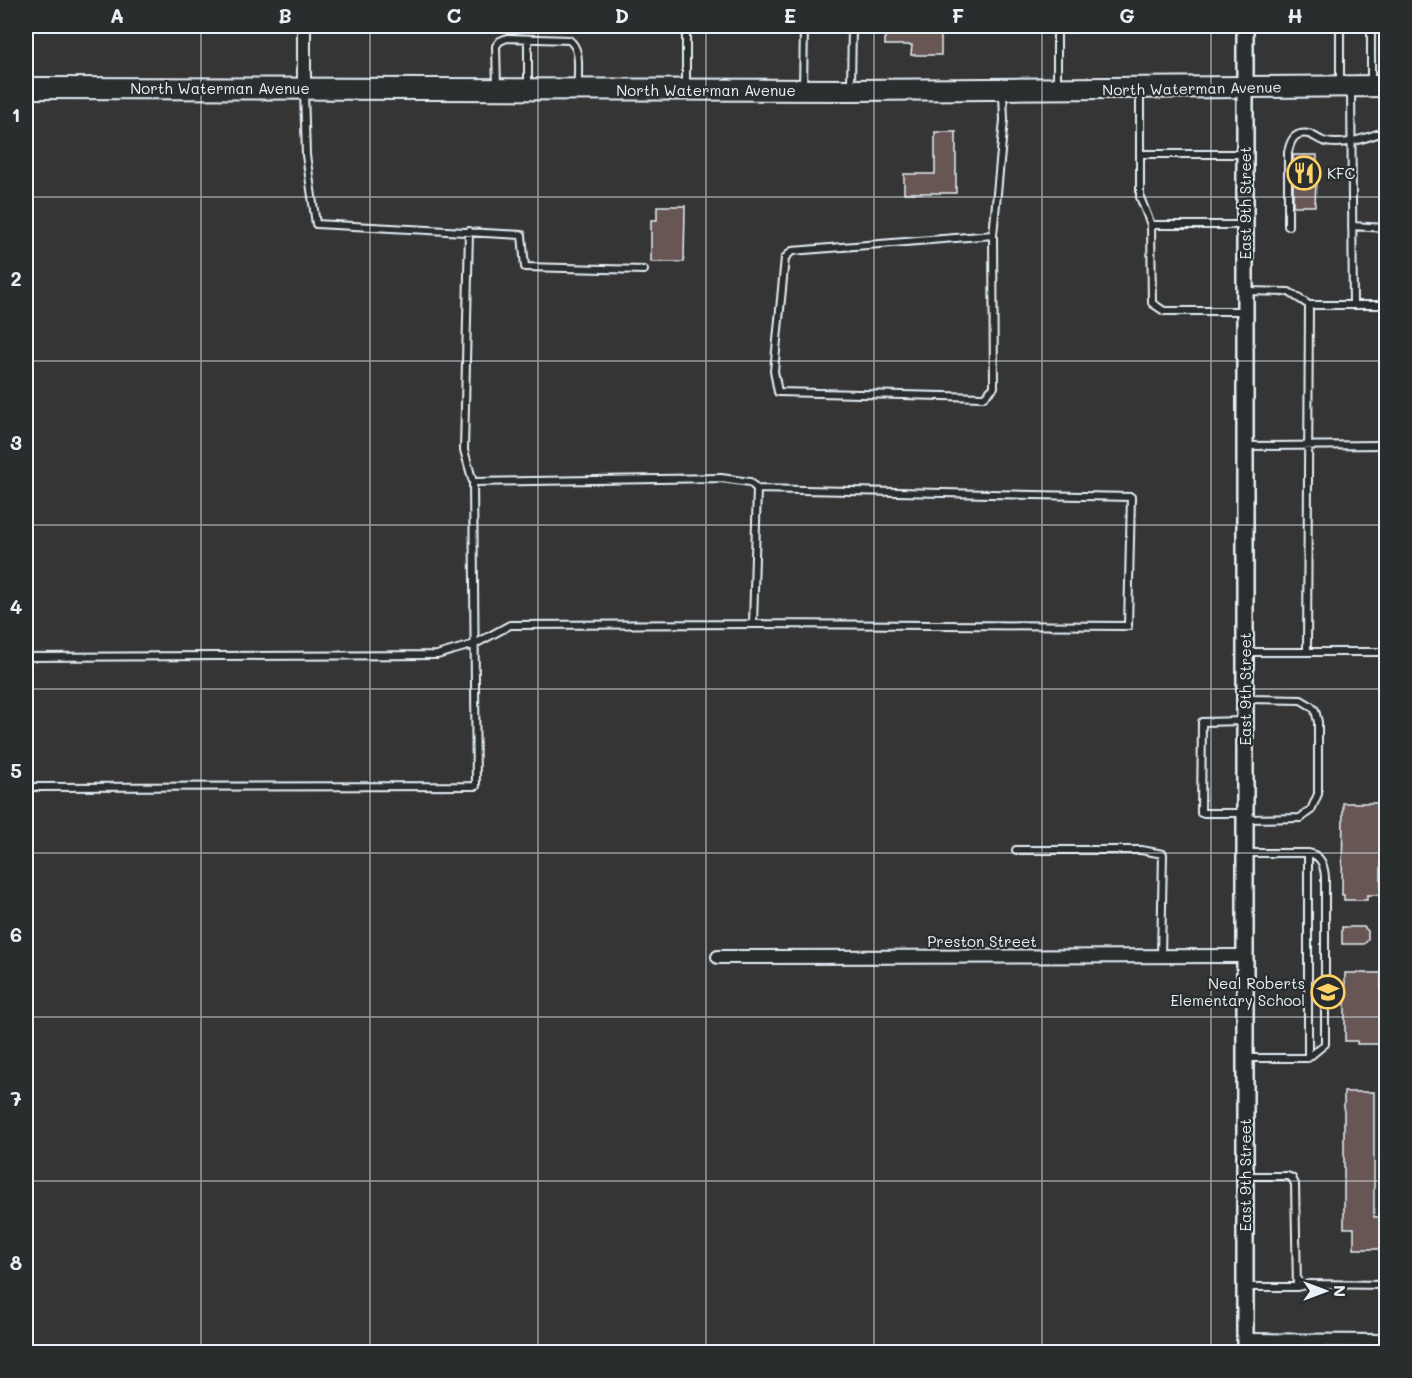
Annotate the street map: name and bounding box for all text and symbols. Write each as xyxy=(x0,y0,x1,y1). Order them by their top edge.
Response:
text: A xyxy=(110,2,124,28)
text: B xyxy=(278,2,292,28)
text: C xyxy=(447,2,462,28)
text: D xyxy=(615,2,629,28)
text: E xyxy=(784,2,796,28)
text: F xyxy=(952,2,965,28)
text: G xyxy=(1119,2,1135,28)
text: H xyxy=(1287,2,1303,28)
street label: North Waterman Avenue xyxy=(1102,76,1282,100)
street label: North Waterman Avenue xyxy=(130,78,310,98)
street label: North Waterman Avenue xyxy=(616,80,796,100)
text: 1 xyxy=(12,101,20,127)
street label: East 9th Street xyxy=(1235,146,1255,260)
restaurant icon: KFC xyxy=(1286,155,1322,191)
place label: KFC xyxy=(1327,163,1355,183)
text: 2 xyxy=(10,265,22,291)
text: 3 xyxy=(10,429,22,455)
text: 4 xyxy=(10,593,23,619)
street label: East 9th Street xyxy=(1235,632,1255,746)
text: 5 xyxy=(10,757,22,783)
text: 6 xyxy=(10,921,22,947)
street label: Preston Street xyxy=(927,931,1037,951)
place label: Neal Roberts Elementary School xyxy=(1170,973,1305,1010)
school or university icon: Neal Roberts Elementary School xyxy=(1310,974,1346,1010)
text: 7 xyxy=(10,1085,22,1111)
street label: East 9th Street xyxy=(1235,1118,1255,1232)
text: 8 xyxy=(10,1249,22,1275)
north arrow xyxy=(1295,1261,1355,1321)
text: N xyxy=(1330,1285,1351,1297)

